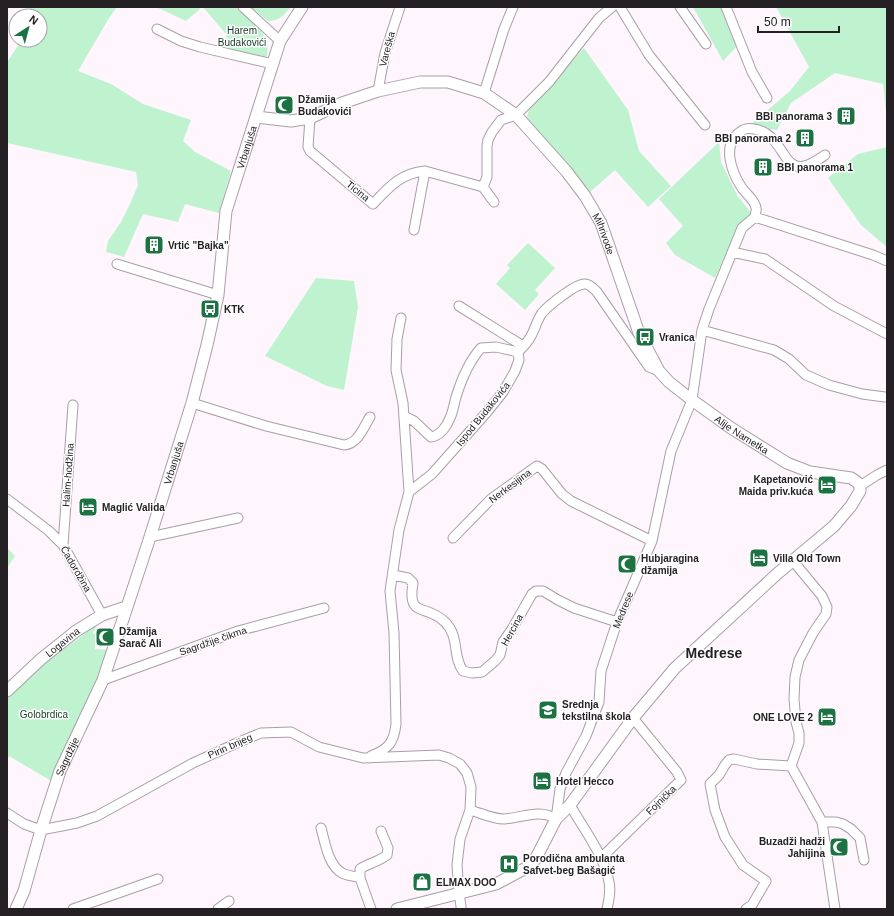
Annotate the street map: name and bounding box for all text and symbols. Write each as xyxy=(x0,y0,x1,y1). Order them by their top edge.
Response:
north arrow xyxy=(8,8,48,48)
scale bar xyxy=(758,8,839,34)
text: N xyxy=(27,13,41,27)
text: 50 m xyxy=(764,15,791,29)
park label: Harem Budakovići xyxy=(218,25,266,48)
street label: Vareška xyxy=(377,30,397,68)
mosque icon: Džamija Budakovići xyxy=(273,94,295,116)
place label: Džamija Budakovići xyxy=(298,94,352,117)
building icon: BBI panorama 3 xyxy=(835,105,857,127)
place label: BBI panorama 3 xyxy=(756,111,832,122)
street label: Vrbanjuša xyxy=(234,124,258,170)
building icon: BBI panorama 2 xyxy=(794,127,816,149)
place label: BBI panorama 2 xyxy=(715,133,791,144)
building icon: BBI panorama 1 xyxy=(752,156,774,178)
place label: BBI panorama 1 xyxy=(777,162,854,173)
street label: Ticina xyxy=(344,178,372,204)
street label: Mihrivode xyxy=(591,211,617,256)
building icon: Vrtić "Bajka" xyxy=(143,234,165,256)
place label: Vrtić "Bajka" xyxy=(168,240,229,251)
bus stop icon: KTK xyxy=(199,298,221,320)
place label: KTK xyxy=(224,304,245,315)
bus stop icon: Vranica xyxy=(634,326,656,348)
place label: Vranica xyxy=(659,332,695,343)
street label: Ispod Budakovića xyxy=(454,380,512,448)
street label: Alije Nametka xyxy=(713,413,771,456)
street label: Vrbanjuša xyxy=(161,439,185,486)
street label: Halim-hodžina xyxy=(60,442,76,507)
street label: Nerkesijina xyxy=(487,466,533,505)
place label: Kapetanović Maida priv.kuća xyxy=(739,474,813,497)
hotel icon: Kapetanović Maida priv.kuća xyxy=(816,474,838,496)
hotel icon: Maglić Valida xyxy=(77,496,99,518)
place label: Maglić Valida xyxy=(102,502,165,513)
street label: Čadordžina xyxy=(58,544,95,594)
hotel icon: Villa Old Town xyxy=(748,547,770,569)
mosque icon: Hubjaragina džamija xyxy=(616,553,638,575)
place label: Hubjaragina džamija xyxy=(641,553,699,576)
place label: Villa Old Town xyxy=(773,553,841,564)
street label: Medrese xyxy=(611,589,636,630)
street label: Hercina xyxy=(499,612,525,648)
street label: Sagrdžije čikma xyxy=(178,624,249,658)
street label: Logavina xyxy=(43,625,82,659)
mosque icon: Džamija Sarač Ali xyxy=(94,626,116,648)
place label: Džamija Sarač Ali xyxy=(119,626,162,649)
district label: Medrese xyxy=(686,645,743,661)
school or university icon: Srednja tekstilna škola xyxy=(537,699,559,721)
place label: Srednja tekstilna škola xyxy=(562,699,631,722)
hotel icon: ONE LOVE 2 xyxy=(816,706,838,728)
park label: Golobrdica xyxy=(20,709,69,720)
place label: ONE LOVE 2 xyxy=(753,712,813,723)
street label: Pirin brijeg xyxy=(206,731,254,761)
street label: Sagrdžije xyxy=(53,735,81,777)
hotel icon: Hotel Hecco xyxy=(531,770,553,792)
place label: Hotel Hecco xyxy=(556,776,614,787)
street label: Fojnička xyxy=(644,783,679,817)
place label: Buzadži hadži Jahijina xyxy=(759,836,825,859)
mosque icon: Buzadži hadži Jahijina xyxy=(828,836,850,858)
hospital icon: Porodična ambulanta Safvet-beg Bašagić xyxy=(498,853,520,875)
place label: Porodična ambulanta Safvet-beg Bašagić xyxy=(523,853,625,876)
shop icon: ELMAX DOO xyxy=(411,871,433,893)
place label: ELMAX DOO xyxy=(436,877,497,888)

